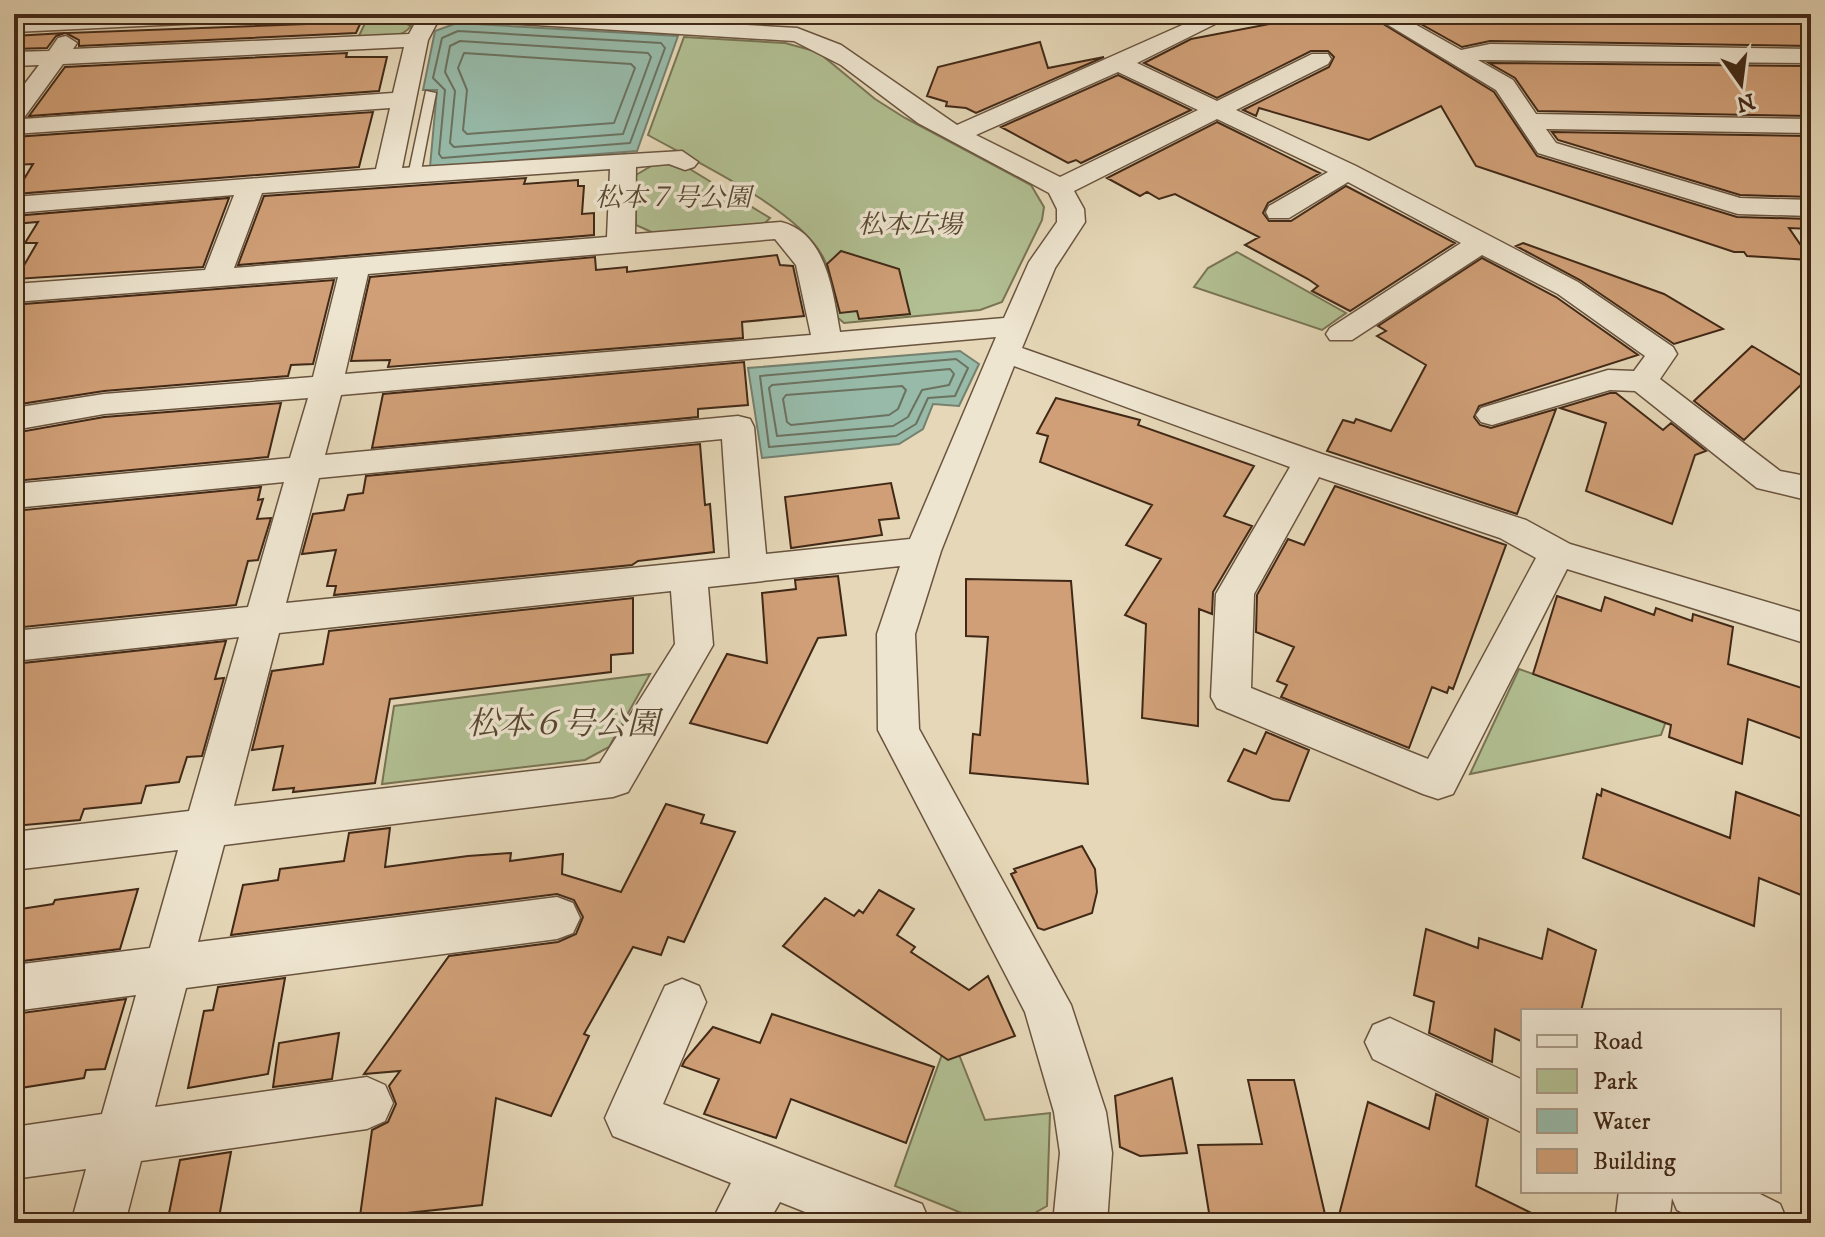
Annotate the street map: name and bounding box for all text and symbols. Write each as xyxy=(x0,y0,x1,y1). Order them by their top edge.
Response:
north arrow xyxy=(1701,44,1781,124)
text: N xyxy=(1733,87,1758,117)
park label: 松本７号公園 xyxy=(595,182,755,215)
park label: 松本広場 xyxy=(858,209,964,242)
park label: 松本６号公園 xyxy=(467,705,664,745)
legend xyxy=(1521,1009,1781,1193)
text: Road xyxy=(1593,1027,1643,1057)
text: Park xyxy=(1593,1067,1638,1097)
text: Water xyxy=(1592,1107,1650,1137)
text: Building xyxy=(1593,1147,1676,1177)

